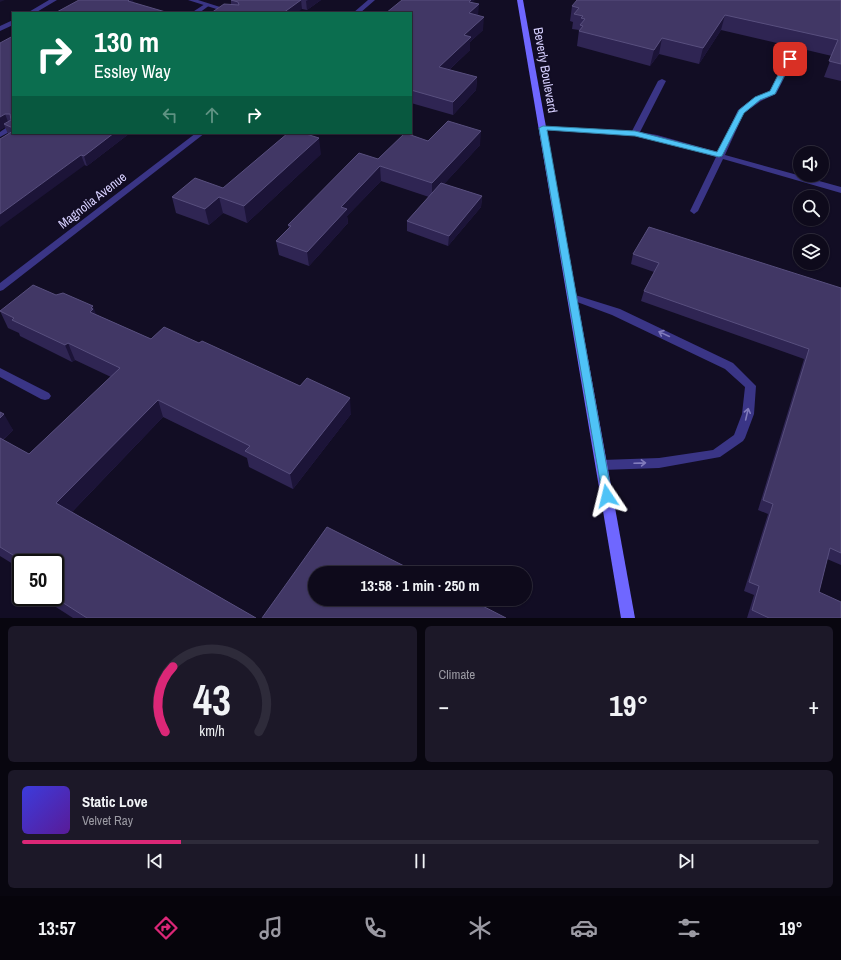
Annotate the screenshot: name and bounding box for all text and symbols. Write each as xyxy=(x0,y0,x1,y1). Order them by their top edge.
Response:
text: 130 m xyxy=(94,23,159,61)
street label: Beverly Boulevard xyxy=(530,26,561,114)
icon: right xyxy=(28,28,80,80)
pin xyxy=(773,42,807,76)
icon: arrive xyxy=(779,48,801,70)
text: Essley Way xyxy=(94,59,171,84)
icon: left xyxy=(159,104,181,126)
icon: ahead xyxy=(201,104,223,126)
icon: right xyxy=(243,104,265,126)
map controls xyxy=(793,146,829,270)
button: sound xyxy=(793,146,829,182)
street label: Magnolia Avenue xyxy=(55,168,130,232)
button: search xyxy=(793,190,829,226)
button: layers xyxy=(793,234,829,270)
one-way arrow xyxy=(659,330,671,337)
one-way arrow xyxy=(744,408,752,421)
one-way arrow xyxy=(633,460,646,467)
position arrow xyxy=(586,475,628,517)
speed limit sign: 50 xyxy=(12,554,64,606)
text: 13:58 · 1 min · 250 m xyxy=(361,575,479,596)
text: Climate xyxy=(439,666,475,683)
text: 43 xyxy=(193,672,231,728)
text: 19° xyxy=(609,685,648,725)
text: − xyxy=(439,691,449,721)
text: + xyxy=(808,691,819,721)
text: km/h xyxy=(200,721,225,740)
text: Static Love xyxy=(82,791,148,812)
text: Velvet Ray xyxy=(82,812,133,829)
icon: previous xyxy=(144,850,166,872)
icon: pause xyxy=(409,850,431,872)
icon: next xyxy=(675,850,697,872)
icon: directions xyxy=(152,914,180,942)
icon: music xyxy=(257,914,285,942)
icon: phone xyxy=(361,914,389,942)
icon: climate xyxy=(466,914,494,942)
icon: car xyxy=(570,914,598,942)
icon: filters xyxy=(675,914,703,942)
text: 13:57 xyxy=(38,916,76,941)
text: 19° xyxy=(779,916,803,941)

